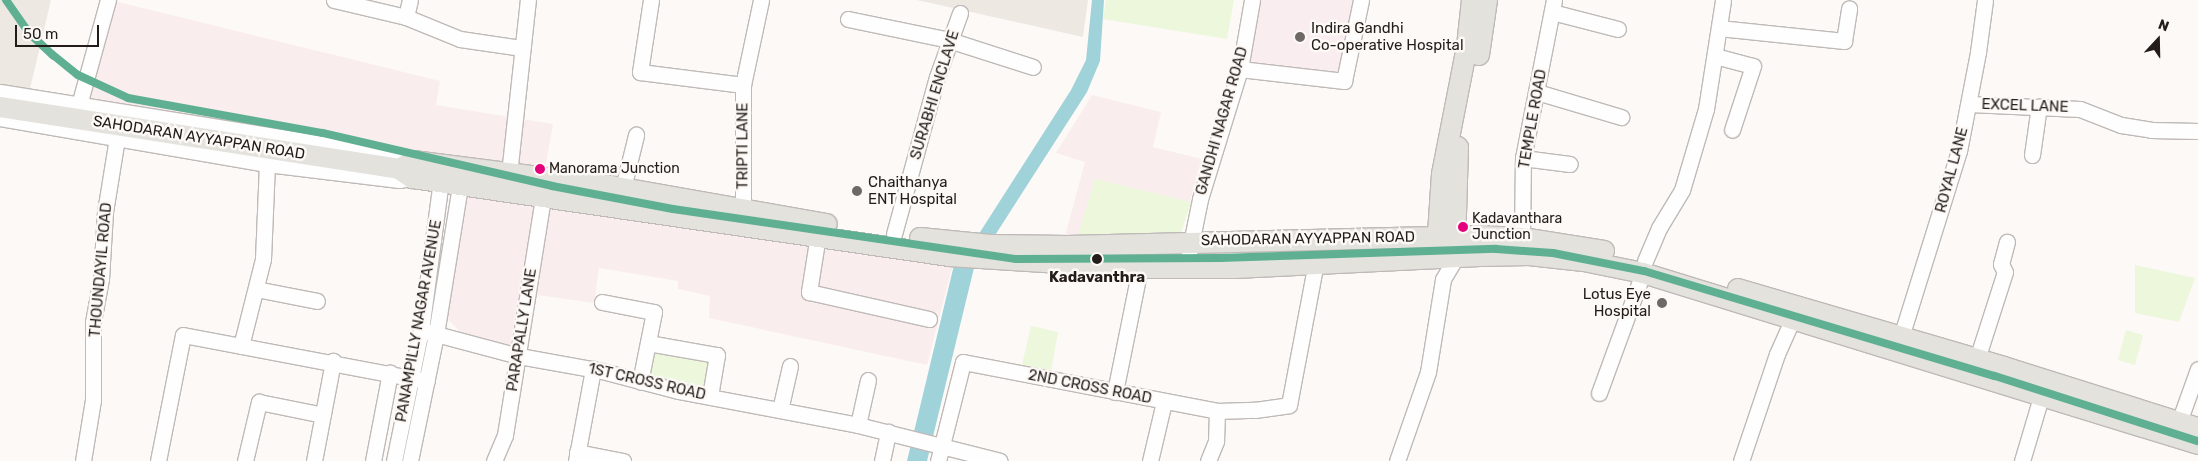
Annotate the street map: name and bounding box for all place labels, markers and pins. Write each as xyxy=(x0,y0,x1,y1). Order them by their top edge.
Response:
place label: Indira Gandhi Co-operative Hospital xyxy=(1311,19,1464,54)
marker: Indira Gandhi Co-operative Hospital xyxy=(1293,30,1307,44)
place label: Manorama Junction xyxy=(549,161,680,177)
marker: Manorama Junction xyxy=(535,164,545,174)
place label: Chaithanya ENT Hospital xyxy=(868,173,957,208)
marker: Chaithanya ENT Hospital xyxy=(850,184,864,198)
place label: Kadavanthara Junction xyxy=(1472,211,1562,243)
marker: Kadavanthara Junction xyxy=(1458,222,1468,232)
marker: Kadavanthra xyxy=(1088,250,1106,268)
place label: Kadavanthra xyxy=(1049,269,1145,287)
place label: Lotus Eye Hospital xyxy=(1583,285,1651,320)
marker: Lotus Eye Hospital xyxy=(1655,296,1669,310)

